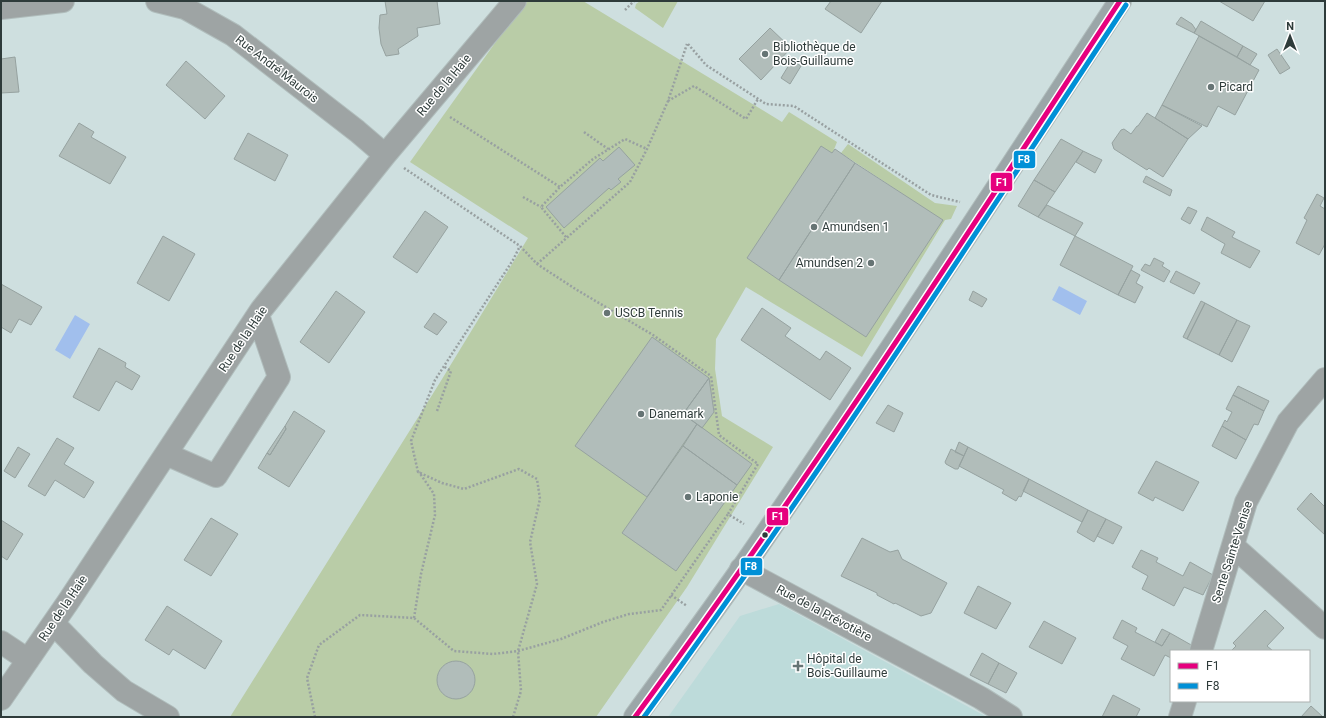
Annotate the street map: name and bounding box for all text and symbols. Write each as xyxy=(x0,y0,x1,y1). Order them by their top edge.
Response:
north arrow xyxy=(1270,16,1310,56)
text: N xyxy=(1286,20,1294,33)
street label: Rue André Maurois xyxy=(233,32,321,106)
place label: Bibliothèque de Bois-Guillaume xyxy=(773,40,856,68)
marker: Bibliothèque de Bois-Guillaume xyxy=(760,49,770,59)
street label: Rue de la Haie xyxy=(414,51,474,119)
place label: Picard xyxy=(1219,80,1253,94)
marker: Picard xyxy=(1206,82,1216,92)
line badge: F8 xyxy=(1013,150,1036,169)
text: F8 xyxy=(1018,153,1030,166)
line badge: F1 xyxy=(990,172,1013,192)
text: F1 xyxy=(996,176,1008,189)
place label: Amundsen 1 xyxy=(822,220,889,234)
marker: Amundsen 1 xyxy=(809,222,819,232)
place label: Amundsen 2 xyxy=(796,256,863,270)
marker: Amundsen 2 xyxy=(866,258,876,268)
street label: Rue de la Haie xyxy=(216,303,270,375)
place label: USCB Tennis xyxy=(615,306,683,320)
marker: USCB Tennis xyxy=(602,308,612,318)
place label: Danemark xyxy=(649,407,705,421)
marker: Danemark xyxy=(636,409,646,419)
place label: Laponie xyxy=(696,490,738,504)
marker: Laponie xyxy=(683,492,693,502)
street label: Sente Sainte-Venise xyxy=(1209,499,1255,605)
line badge: F1 xyxy=(766,507,789,526)
text: F1 xyxy=(772,510,784,523)
unlabelled marker xyxy=(760,530,770,540)
line badge: F8 xyxy=(740,557,763,576)
text: F8 xyxy=(745,560,757,573)
street label: Rue de la Haie xyxy=(36,572,90,644)
street label: Rue de la Prévotière xyxy=(774,582,874,644)
legend xyxy=(1170,650,1310,702)
place label: Hôpital de Bois-Guillaume xyxy=(807,652,887,680)
text: F1 xyxy=(1206,659,1219,673)
marker: Hôpital de Bois-Guillaume xyxy=(792,660,804,672)
text: F8 xyxy=(1206,679,1220,693)

